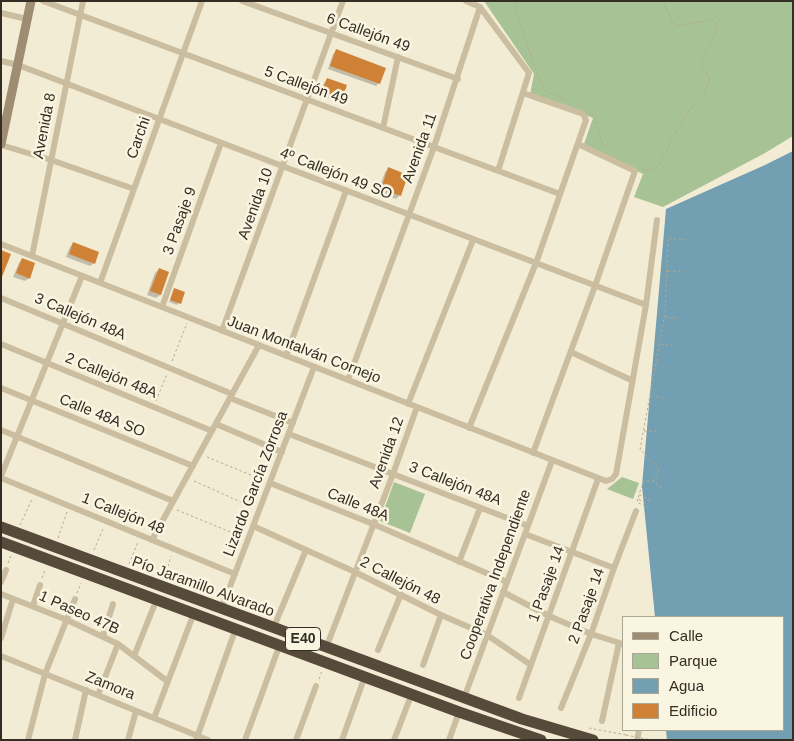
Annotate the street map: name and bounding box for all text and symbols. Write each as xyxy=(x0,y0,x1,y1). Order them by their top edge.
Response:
street label: 6 Callejón 49 xyxy=(324,10,412,56)
street label: 5 Callejón 49 xyxy=(262,63,350,109)
street label: Avenida 8 xyxy=(30,92,60,160)
street label: Avenida 11 xyxy=(399,110,441,186)
street label: Carchi xyxy=(123,115,155,161)
street label: 4º Callejón 49 SO xyxy=(277,144,395,204)
street label: Avenida 10 xyxy=(235,166,277,242)
street label: 3 Pasaje 9 xyxy=(159,185,201,257)
street label: 3 Callejón 48A xyxy=(32,290,128,344)
street label: Juan Montalván Cornejo xyxy=(225,312,383,388)
street label: 2 Callejón 48A xyxy=(62,349,160,403)
street label: Calle 48A SO xyxy=(56,391,148,441)
street label: Lizardo García Zorrosa xyxy=(220,409,292,559)
street label: Avenida 12 xyxy=(366,415,408,491)
street label: 3 Callejón 48A xyxy=(406,458,504,510)
street label: Calle 48A xyxy=(324,484,392,526)
street label: Cooperativa Independiente xyxy=(457,487,535,663)
street label: 1 Callejón 48 xyxy=(79,489,167,539)
street label: 1 Pasaje 14 xyxy=(525,544,569,624)
street label: Pío Jaramillo Alvarado xyxy=(129,553,277,621)
street label: 2 Callejón 48 xyxy=(357,553,443,609)
street label: 2 Pasaje 14 xyxy=(565,566,609,646)
street label: 1 Paseo 47B xyxy=(36,587,122,639)
legend xyxy=(622,616,784,731)
text: Calle xyxy=(669,627,703,644)
road number: E40 xyxy=(286,628,320,650)
text: Parque xyxy=(669,652,717,669)
street label: Zamora xyxy=(83,668,137,704)
text: Agua xyxy=(669,677,704,694)
text: Edificio xyxy=(669,702,717,719)

